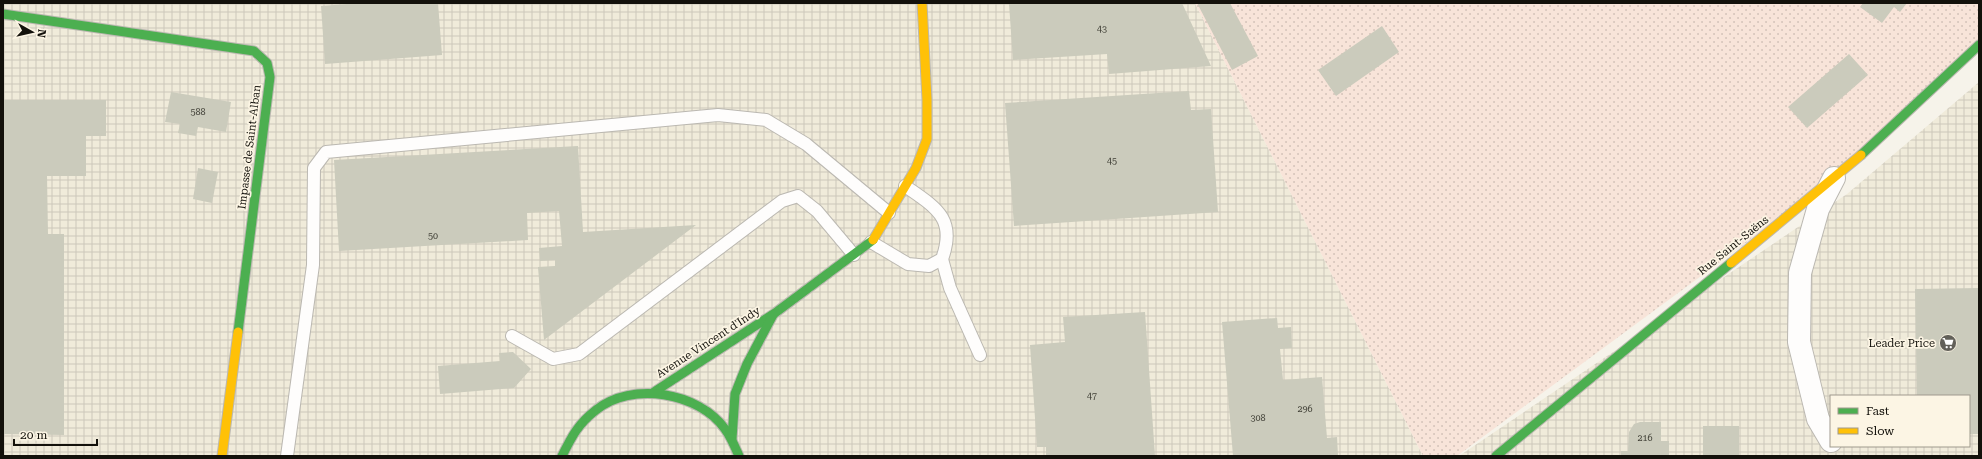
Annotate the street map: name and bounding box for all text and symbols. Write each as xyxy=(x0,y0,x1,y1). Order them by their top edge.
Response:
north arrow xyxy=(12,12,52,52)
house number: 43 xyxy=(1097,24,1107,34)
text: N xyxy=(34,28,48,39)
street label: Impasse de Saint-Alban xyxy=(235,84,264,210)
house number: 588 xyxy=(190,107,206,117)
house number: 45 xyxy=(1107,156,1117,166)
street label: Rue Saint-Saëns xyxy=(1696,213,1771,278)
house number: 50 xyxy=(428,231,438,241)
street label: Avenue Vincent d'Indy xyxy=(654,304,763,381)
supermarket icon: Leader Price xyxy=(1938,333,1958,353)
place label: Leader Price xyxy=(1869,337,1935,350)
house number: 47 xyxy=(1087,391,1097,401)
legend xyxy=(1830,395,1970,447)
house number: 296 xyxy=(1297,404,1313,414)
text: Fast xyxy=(1866,404,1890,418)
house number: 308 xyxy=(1250,413,1266,423)
scale bar xyxy=(14,421,97,447)
text: Slow xyxy=(1866,424,1894,438)
text: 20 m xyxy=(20,428,47,442)
house number: 216 xyxy=(1637,433,1653,443)

